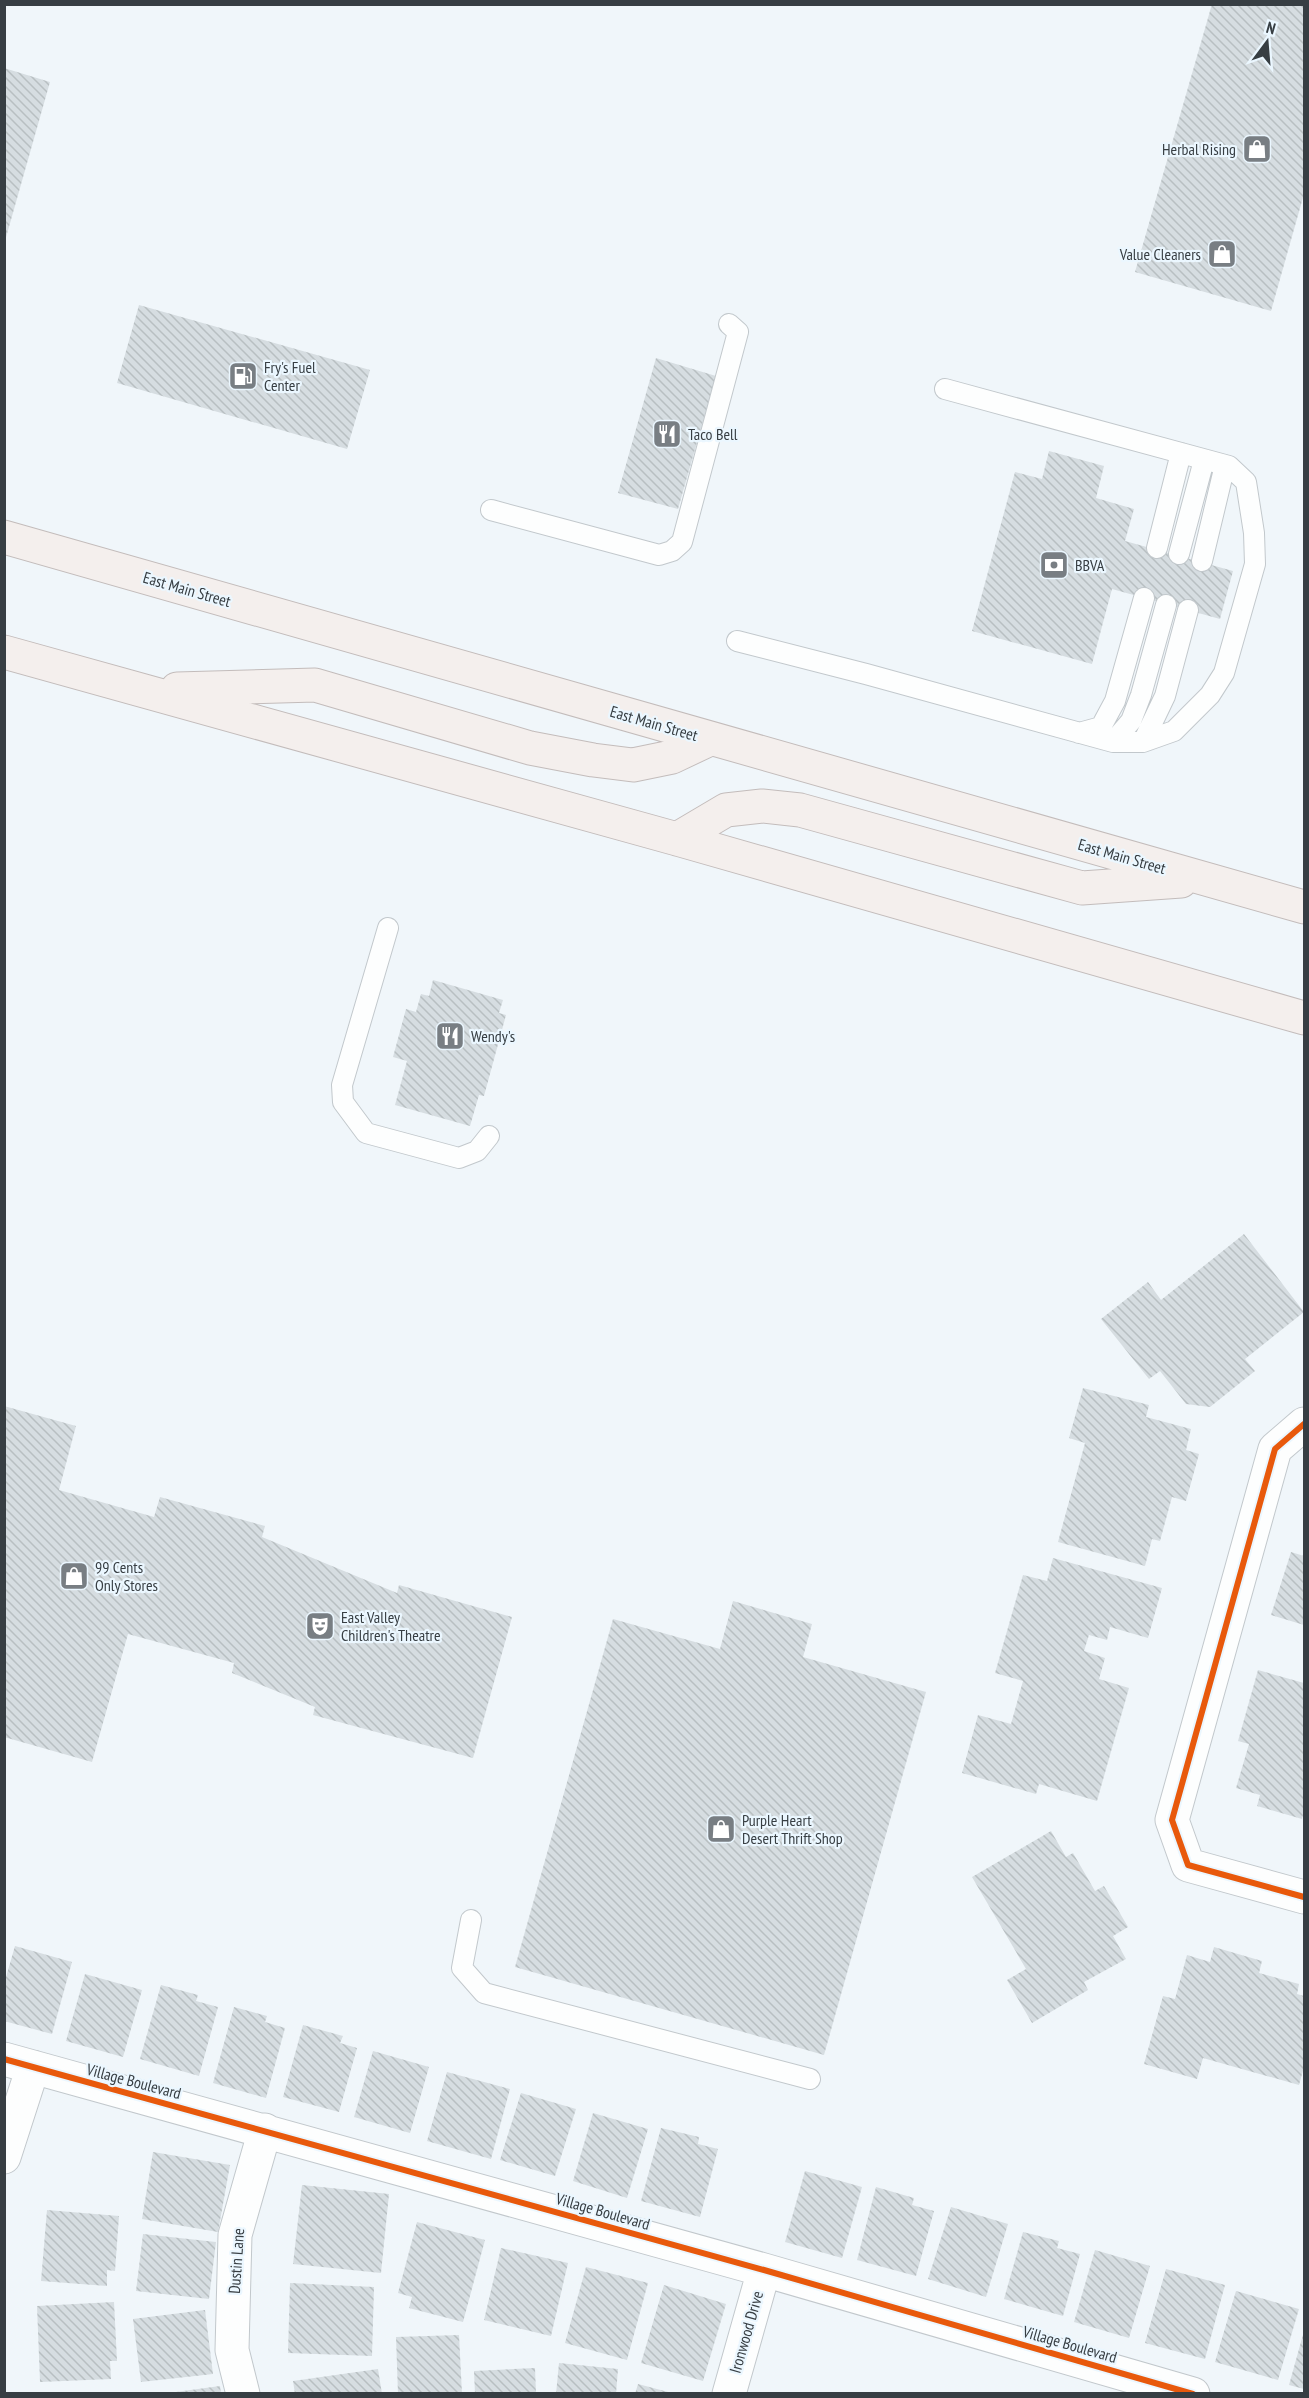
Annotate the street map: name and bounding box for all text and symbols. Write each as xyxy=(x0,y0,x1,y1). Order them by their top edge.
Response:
north arrow xyxy=(1237,12,1297,72)
text: N xyxy=(1264,17,1278,38)
shop icon: Herbal Rising xyxy=(1241,133,1273,165)
place label: Herbal Rising xyxy=(1162,139,1236,159)
shop icon: Value Cleaners xyxy=(1206,238,1238,270)
place label: Value Cleaners xyxy=(1119,244,1201,264)
place label: Fry's Fuel Center xyxy=(264,357,316,395)
fuel station icon: Fry's Fuel Center xyxy=(227,360,259,392)
restaurant icon: Taco Bell xyxy=(651,418,683,450)
place label: Taco Bell xyxy=(688,424,738,444)
bank icon: BBVA xyxy=(1038,549,1070,581)
place label: BBVA xyxy=(1075,555,1105,575)
street label: East Main Street xyxy=(141,567,234,611)
street label: East Main Street xyxy=(608,701,701,745)
street label: East Main Street xyxy=(1076,834,1169,878)
restaurant icon: Wendy's xyxy=(434,1020,466,1052)
place label: Wendy's xyxy=(471,1026,515,1046)
place label: 99 Cents Only Stores xyxy=(95,1557,158,1595)
shop icon: 99 Cents Only Stores xyxy=(58,1560,90,1592)
place label: East Valley Children's Theatre xyxy=(341,1607,441,1645)
theatre icon: East Valley Children's Theatre xyxy=(304,1610,336,1642)
place label: Purple Heart Desert Thrift Shop xyxy=(742,1810,843,1848)
shop icon: Purple Heart Desert Thrift Shop xyxy=(705,1813,737,1845)
street label: Village Boulevard xyxy=(84,2059,184,2103)
street label: Village Boulevard xyxy=(553,2188,652,2234)
street label: Dustin Lane xyxy=(224,2228,248,2294)
street label: Ironwood Drive xyxy=(725,2289,767,2375)
street label: Village Boulevard xyxy=(1020,2321,1119,2367)

